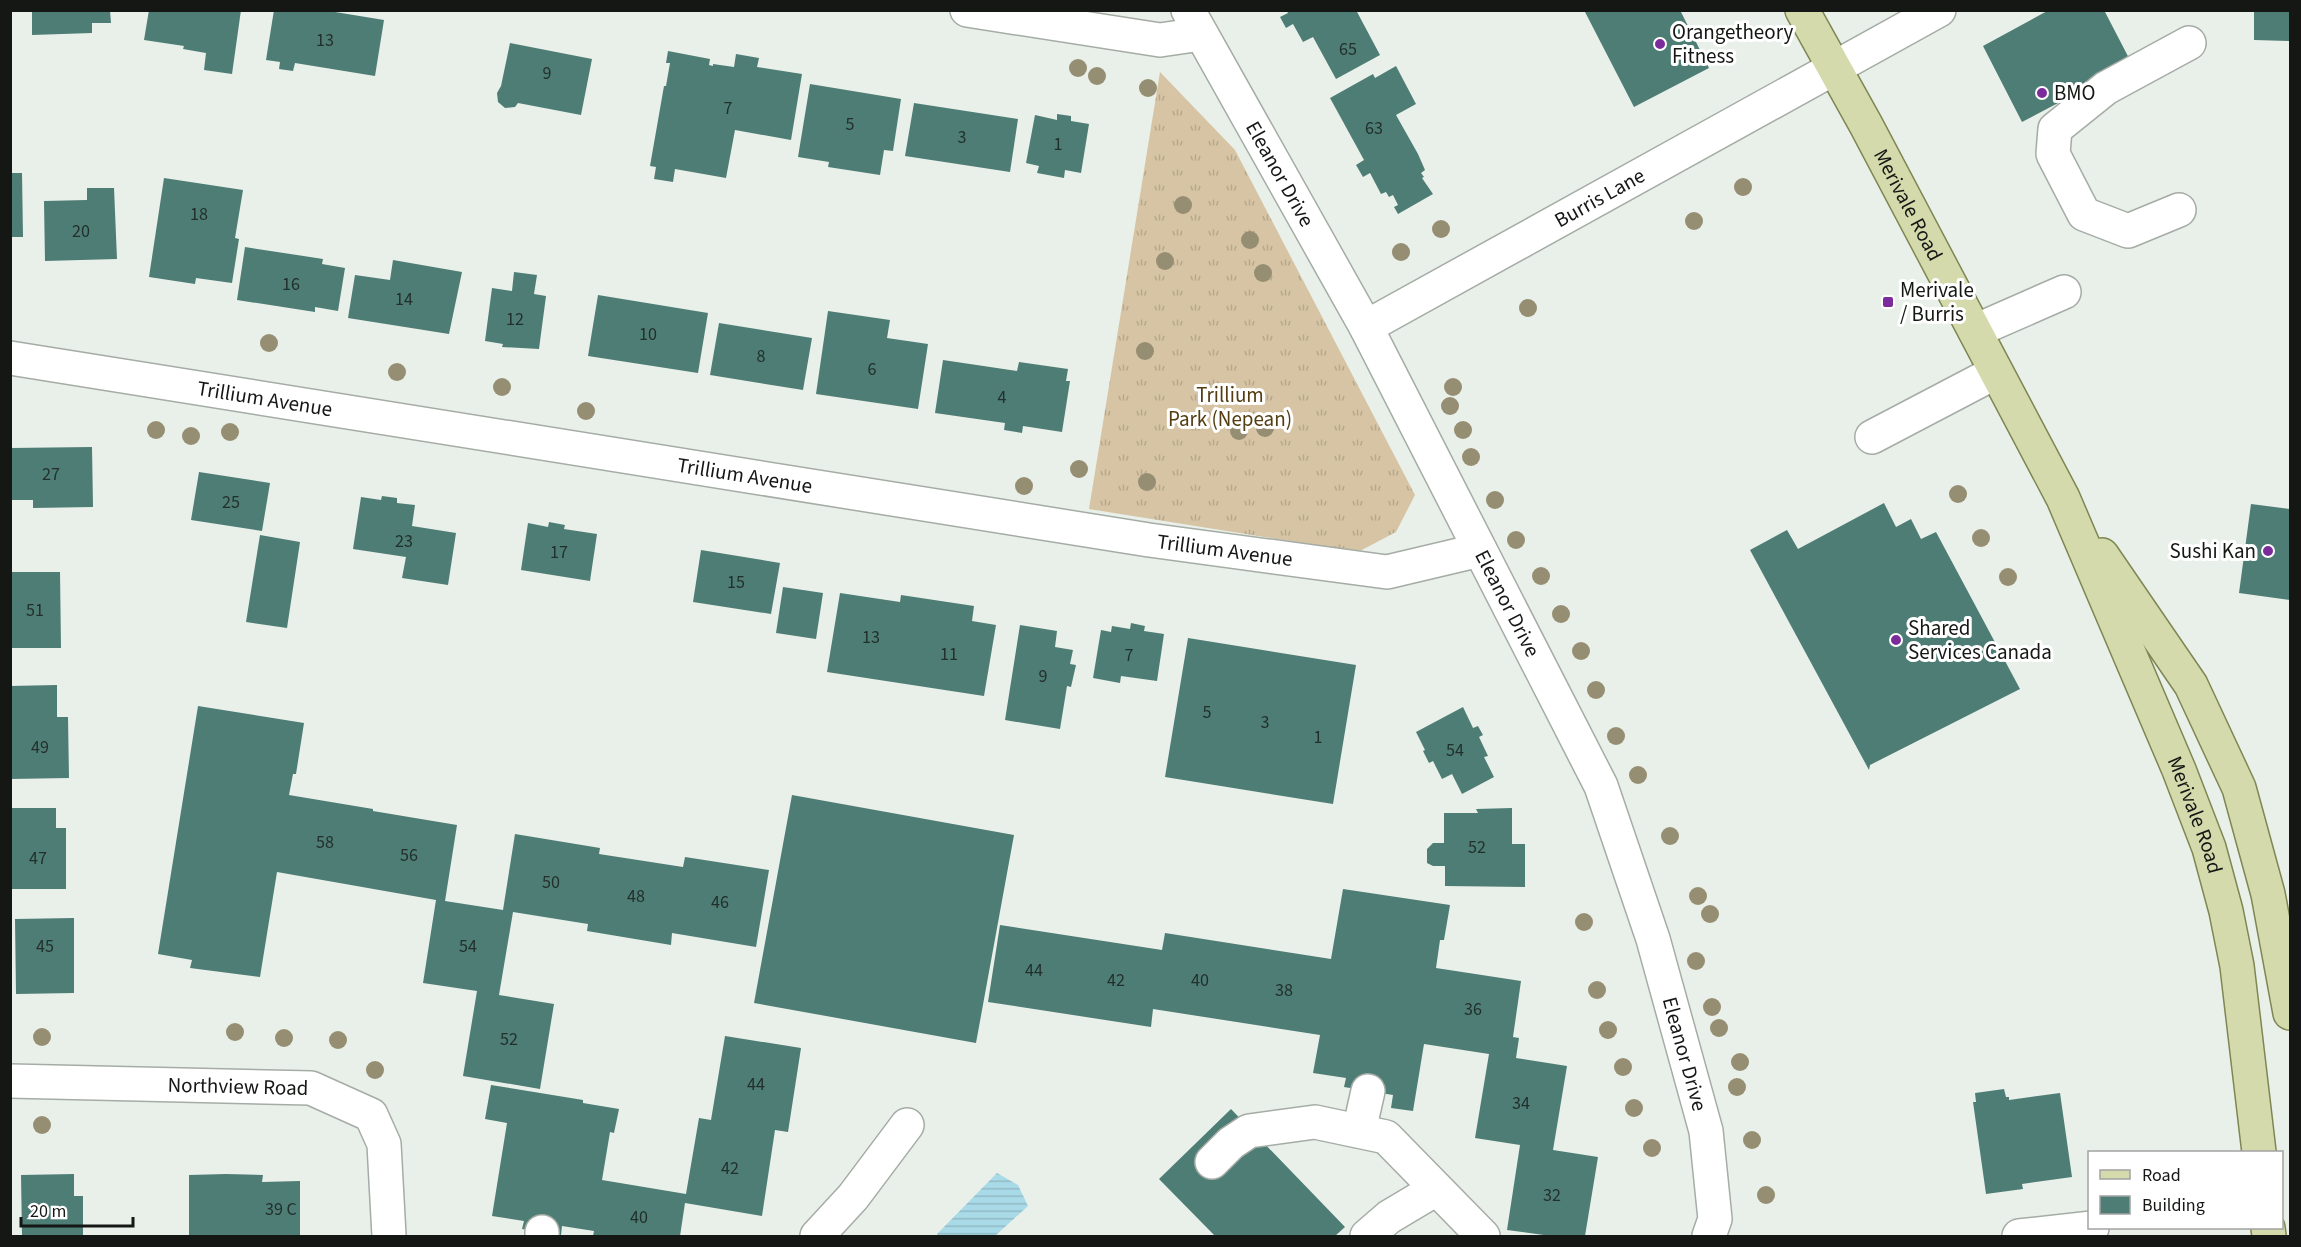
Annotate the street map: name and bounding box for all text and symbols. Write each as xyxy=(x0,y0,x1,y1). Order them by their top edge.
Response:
place label: Orangetheory Fitness xyxy=(1672,17,1793,71)
house number: 13 xyxy=(316,28,334,53)
house number: 65 xyxy=(1339,37,1357,62)
marker: Orangetheory Fitness xyxy=(1653,37,1667,51)
house number: 9 xyxy=(543,61,552,86)
place label: BMO xyxy=(2054,78,2096,108)
marker: BMO xyxy=(2035,86,2049,100)
house number: 7 xyxy=(724,96,733,121)
house number: 5 xyxy=(846,112,855,137)
street label: Eleanor Drive xyxy=(1238,116,1322,232)
house number: 63 xyxy=(1365,116,1383,141)
house number: 3 xyxy=(958,125,967,150)
house number: 1 xyxy=(1054,132,1062,157)
street label: Merivale Road xyxy=(1866,143,1950,266)
street label: Burris Lane xyxy=(1549,161,1650,235)
house number: 18 xyxy=(190,202,208,227)
house number: 20 xyxy=(72,219,90,244)
house number: 16 xyxy=(282,272,300,297)
place label: Merivale / Burris xyxy=(1900,275,1974,329)
house number: 14 xyxy=(395,287,413,312)
marker: Merivale / Burris xyxy=(1881,295,1895,309)
house number: 12 xyxy=(506,307,524,332)
house number: 10 xyxy=(639,322,657,347)
house number: 8 xyxy=(757,344,766,369)
house number: 6 xyxy=(868,357,877,382)
street label: Trillium Avenue xyxy=(195,373,335,424)
park label: Trillium Park (Nepean) xyxy=(1168,380,1292,434)
house number: 4 xyxy=(998,385,1007,410)
street label: Trillium Avenue xyxy=(675,450,814,501)
house number: 27 xyxy=(42,462,60,487)
house number: 25 xyxy=(222,490,240,515)
street label: Trillium Avenue xyxy=(1155,526,1295,574)
house number: 23 xyxy=(395,529,413,554)
place label: Sushi Kan xyxy=(2170,536,2256,566)
house number: 17 xyxy=(550,540,568,565)
street label: Eleanor Drive xyxy=(1467,544,1548,662)
marker: Sushi Kan xyxy=(2261,544,2275,558)
house number: 15 xyxy=(727,570,745,595)
house number: 51 xyxy=(26,598,44,623)
place label: Shared Services Canada xyxy=(1908,613,2052,667)
house number: 13 xyxy=(862,625,880,650)
marker: Shared Services Canada xyxy=(1889,633,1903,647)
house number: 11 xyxy=(940,642,958,667)
house number: 7 xyxy=(1125,643,1134,668)
house number: 9 xyxy=(1039,664,1048,689)
house number: 5 xyxy=(1203,700,1212,725)
house number: 3 xyxy=(1261,710,1270,735)
house number: 1 xyxy=(1314,725,1322,750)
house number: 49 xyxy=(31,735,49,760)
house number: 54 xyxy=(1446,738,1464,763)
street label: Merivale Road xyxy=(2160,751,2230,877)
house number: 58 xyxy=(316,830,334,855)
house number: 52 xyxy=(1468,835,1486,860)
house number: 56 xyxy=(400,843,418,868)
house number: 47 xyxy=(29,846,47,871)
house number: 50 xyxy=(542,870,560,895)
house number: 48 xyxy=(627,884,645,909)
house number: 46 xyxy=(711,890,729,915)
house number: 45 xyxy=(36,934,54,959)
house number: 54 xyxy=(459,934,477,959)
house number: 44 xyxy=(1025,958,1043,983)
house number: 42 xyxy=(1107,968,1125,993)
house number: 40 xyxy=(1191,968,1209,993)
house number: 38 xyxy=(1275,978,1293,1003)
street label: Eleanor Drive xyxy=(1655,993,1715,1114)
house number: 36 xyxy=(1464,997,1482,1022)
house number: 52 xyxy=(500,1027,518,1052)
street label: Northview Road xyxy=(167,1070,309,1103)
house number: 44 xyxy=(747,1072,765,1097)
house number: 34 xyxy=(1512,1091,1530,1116)
legend xyxy=(2088,1151,2283,1229)
house number: 42 xyxy=(721,1156,739,1181)
text: Road xyxy=(2142,1163,2181,1188)
house number: 32 xyxy=(1543,1183,1561,1208)
scale bar xyxy=(21,1190,134,1228)
text: Building xyxy=(2142,1193,2205,1218)
house number: 39 C xyxy=(265,1197,297,1222)
text: 20 m xyxy=(30,1199,66,1224)
house number: 40 xyxy=(630,1205,648,1230)

